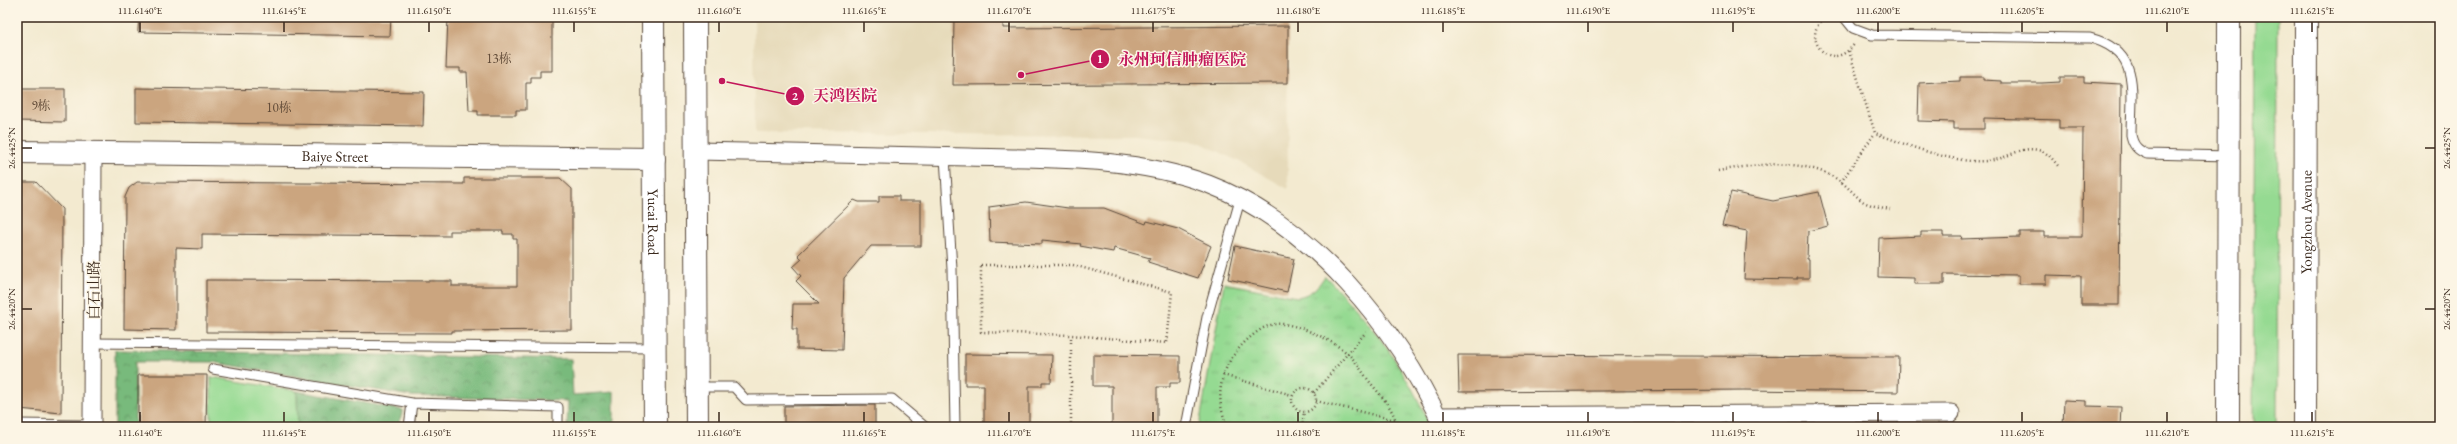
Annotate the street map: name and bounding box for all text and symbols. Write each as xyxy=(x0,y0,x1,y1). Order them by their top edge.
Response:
text: 111.6140°E xyxy=(118,4,163,17)
text: 111.6145°E xyxy=(262,4,307,17)
text: 111.6150°E xyxy=(407,4,452,17)
text: 111.6155°E xyxy=(552,4,597,17)
text: 111.6160°E xyxy=(697,4,742,17)
text: 111.6165°E xyxy=(842,4,887,17)
text: 111.6170°E xyxy=(987,4,1032,17)
text: 111.6175°E xyxy=(1131,4,1176,17)
text: 111.6180°E xyxy=(1276,4,1321,17)
text: 111.6185°E xyxy=(1421,4,1466,17)
text: 111.6190°E xyxy=(1566,4,1611,17)
text: 111.6195°E xyxy=(1711,4,1756,17)
text: 111.6200°E xyxy=(1856,4,1901,17)
text: 111.6205°E xyxy=(2000,4,2045,17)
text: 111.6210°E xyxy=(2145,4,2190,17)
text: 111.6215°E xyxy=(2290,4,2335,17)
callout: 永州珂信肿瘤医院 xyxy=(1090,45,1254,73)
text: 永州珂信肿瘤医院 xyxy=(1118,49,1246,70)
house number: 13栋 xyxy=(486,50,512,67)
text: 1 xyxy=(1097,51,1103,67)
callout: 天鸿医院 xyxy=(785,82,885,110)
text: 天鸿医院 xyxy=(813,85,877,106)
text: 2 xyxy=(792,88,799,104)
house number: 9栋 xyxy=(31,97,51,114)
house number: 10栋 xyxy=(266,99,292,116)
text: 26.4425°N xyxy=(5,127,18,169)
text: 26.4425°N xyxy=(2440,127,2453,169)
street label: Baiye Street xyxy=(302,146,369,165)
street label: Yongzhou Avenue xyxy=(2296,170,2315,274)
street label: Yucai Road xyxy=(644,189,664,256)
street label: 白石山路 xyxy=(84,260,103,320)
text: 26.4420°N xyxy=(5,288,18,330)
text: 26.4420°N xyxy=(2440,288,2453,330)
text: 111.6140°E xyxy=(118,426,163,439)
text: 111.6145°E xyxy=(262,426,307,439)
text: 111.6150°E xyxy=(407,426,452,439)
text: 111.6155°E xyxy=(552,426,597,439)
text: 111.6160°E xyxy=(697,426,742,439)
text: 111.6165°E xyxy=(842,426,887,439)
text: 111.6170°E xyxy=(987,426,1032,439)
text: 111.6175°E xyxy=(1131,426,1176,439)
text: 111.6180°E xyxy=(1276,426,1321,439)
text: 111.6185°E xyxy=(1421,426,1466,439)
text: 111.6190°E xyxy=(1566,426,1611,439)
text: 111.6195°E xyxy=(1711,426,1756,439)
text: 111.6200°E xyxy=(1856,426,1901,439)
text: 111.6205°E xyxy=(2000,426,2045,439)
text: 111.6210°E xyxy=(2145,426,2190,439)
text: 111.6215°E xyxy=(2290,426,2335,439)

